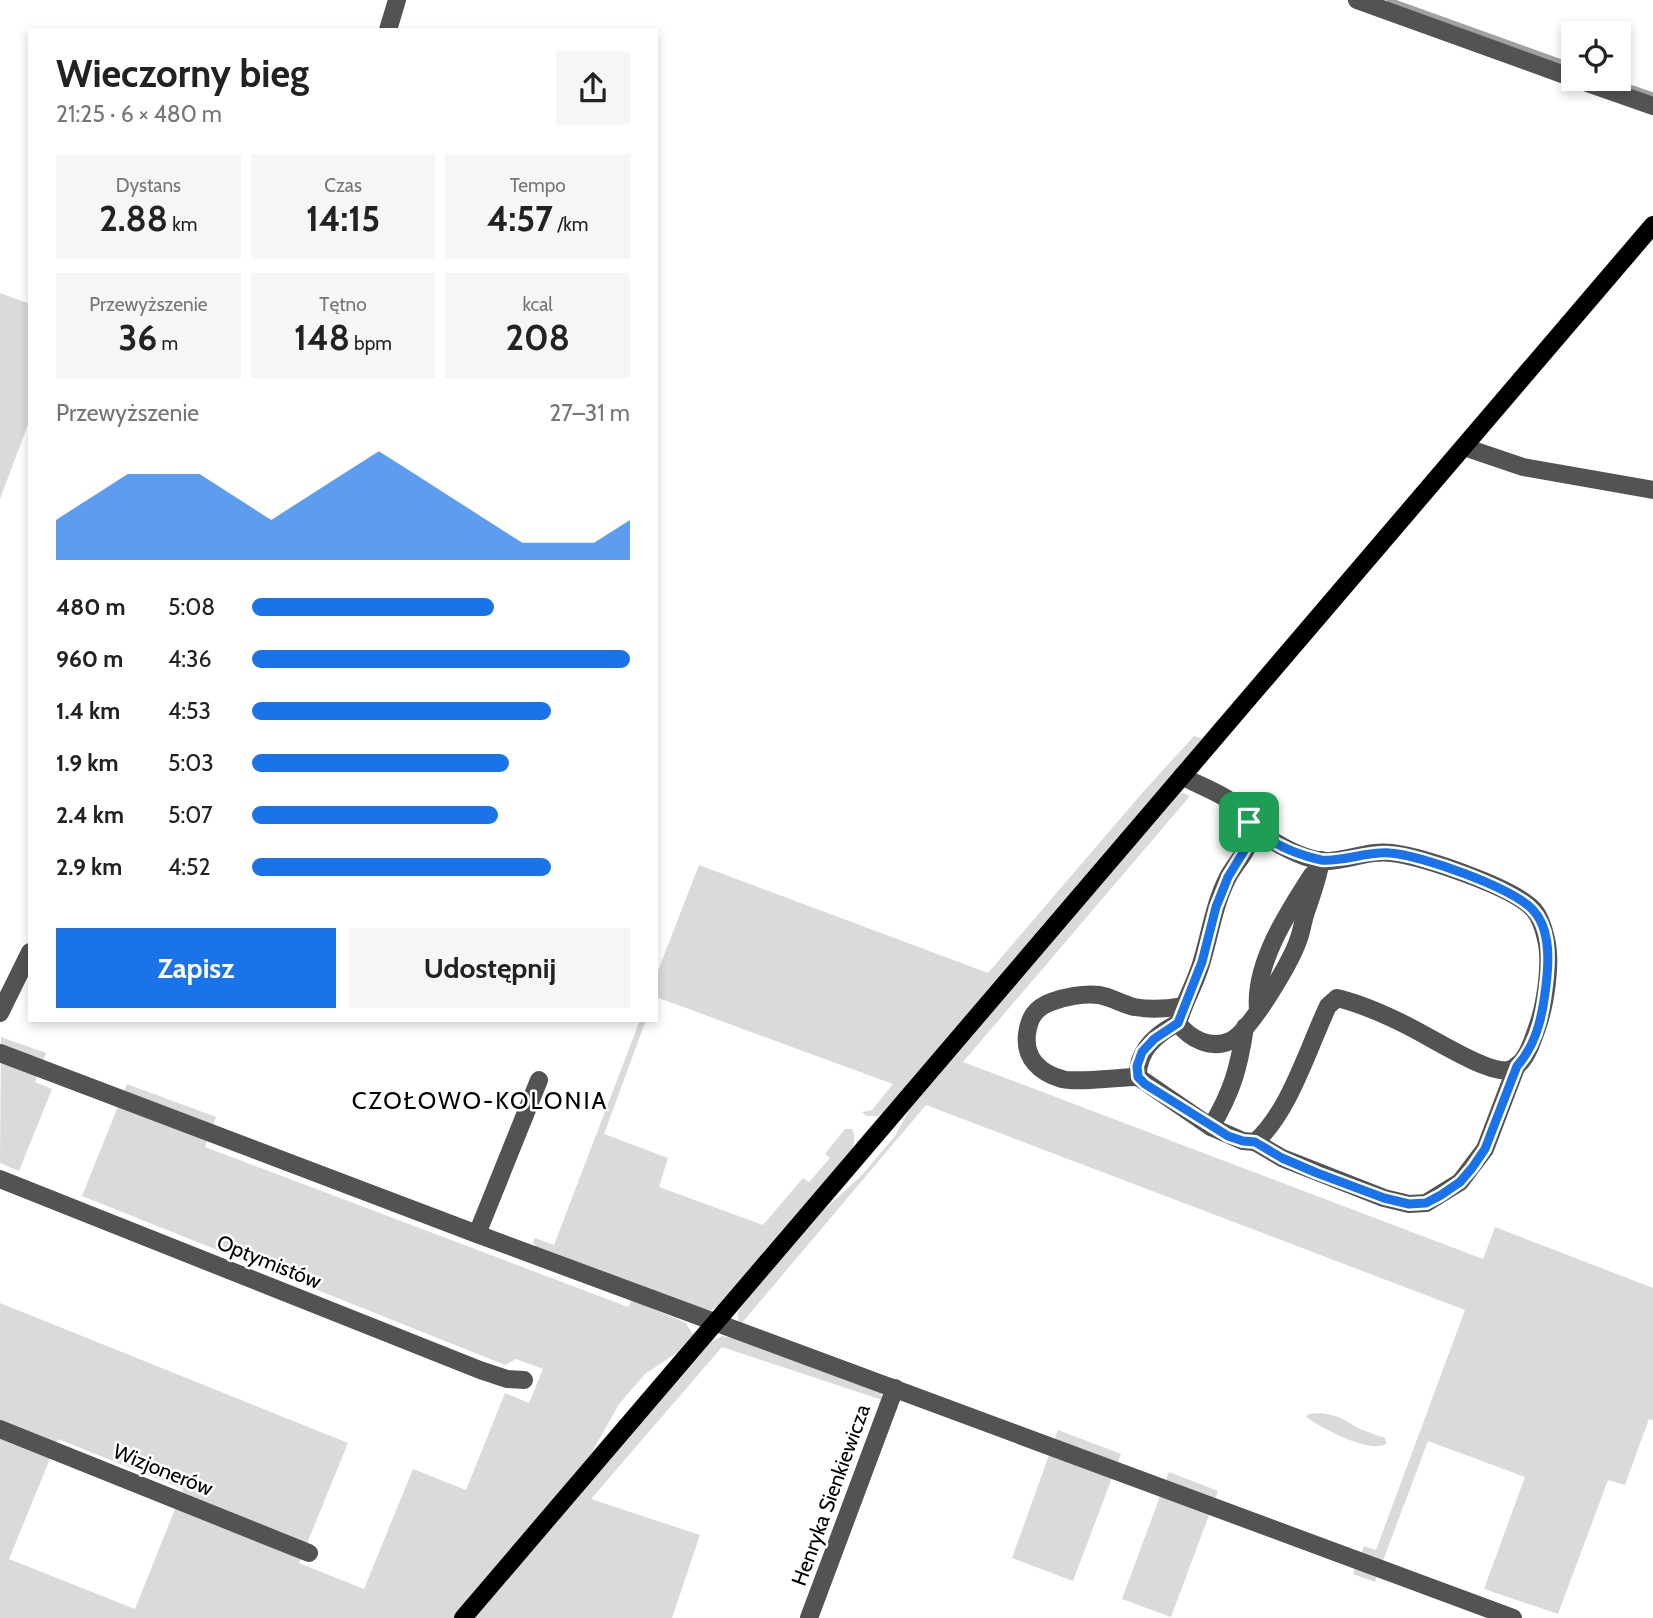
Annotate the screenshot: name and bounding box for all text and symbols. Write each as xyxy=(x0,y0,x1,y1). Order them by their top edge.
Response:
map controls xyxy=(1561,21,1631,91)
button: locate xyxy=(1561,21,1631,91)
text: Wieczorny bieg xyxy=(56,50,309,97)
button: share xyxy=(556,51,630,125)
text: 21:25 · 6 × 480 m xyxy=(56,100,222,128)
text: Dystans xyxy=(116,174,181,197)
text: Czas xyxy=(324,174,362,197)
text: Tempo xyxy=(510,174,566,197)
text: 2.88 xyxy=(99,197,168,240)
text: 14:15 xyxy=(306,197,380,240)
text: 4:57 xyxy=(487,197,553,240)
text: km xyxy=(168,213,197,236)
text: /km xyxy=(553,213,589,236)
text: Przewyższenie xyxy=(89,293,207,316)
text: Tętno xyxy=(319,293,367,316)
text: kcal xyxy=(523,293,553,316)
text: 36 xyxy=(119,316,157,359)
text: 148 xyxy=(294,316,350,359)
text: 208 xyxy=(505,316,570,359)
text: m xyxy=(157,332,178,355)
text: bpm xyxy=(350,332,392,355)
text: Przewyższenie xyxy=(56,399,199,427)
text: 27–31 m xyxy=(549,399,630,427)
text: 480 m xyxy=(56,593,126,621)
text: 5:08 xyxy=(168,593,215,621)
text: 960 m xyxy=(56,645,123,673)
text: 4:36 xyxy=(168,645,212,673)
text: 1.4 km xyxy=(56,697,120,725)
text: 4:53 xyxy=(168,697,211,725)
text: 1.9 km xyxy=(56,749,119,777)
text: 5:03 xyxy=(168,749,214,777)
pin xyxy=(1219,792,1279,852)
text: 2.4 km xyxy=(56,801,124,829)
text: 5:07 xyxy=(168,801,213,829)
icon: arrive xyxy=(1230,803,1268,841)
text: 2.9 km xyxy=(56,853,122,881)
text: 4:52 xyxy=(168,853,211,881)
button: Zapisz xyxy=(56,928,336,1008)
button: Udostępnij xyxy=(350,928,630,1008)
district label: CZOŁOWO-KOLONIA xyxy=(352,1086,608,1115)
street label: Optymistów xyxy=(213,1229,325,1294)
street label: Henryka Sienkiewicza xyxy=(786,1401,875,1589)
street label: Wizjonerów xyxy=(109,1438,217,1502)

